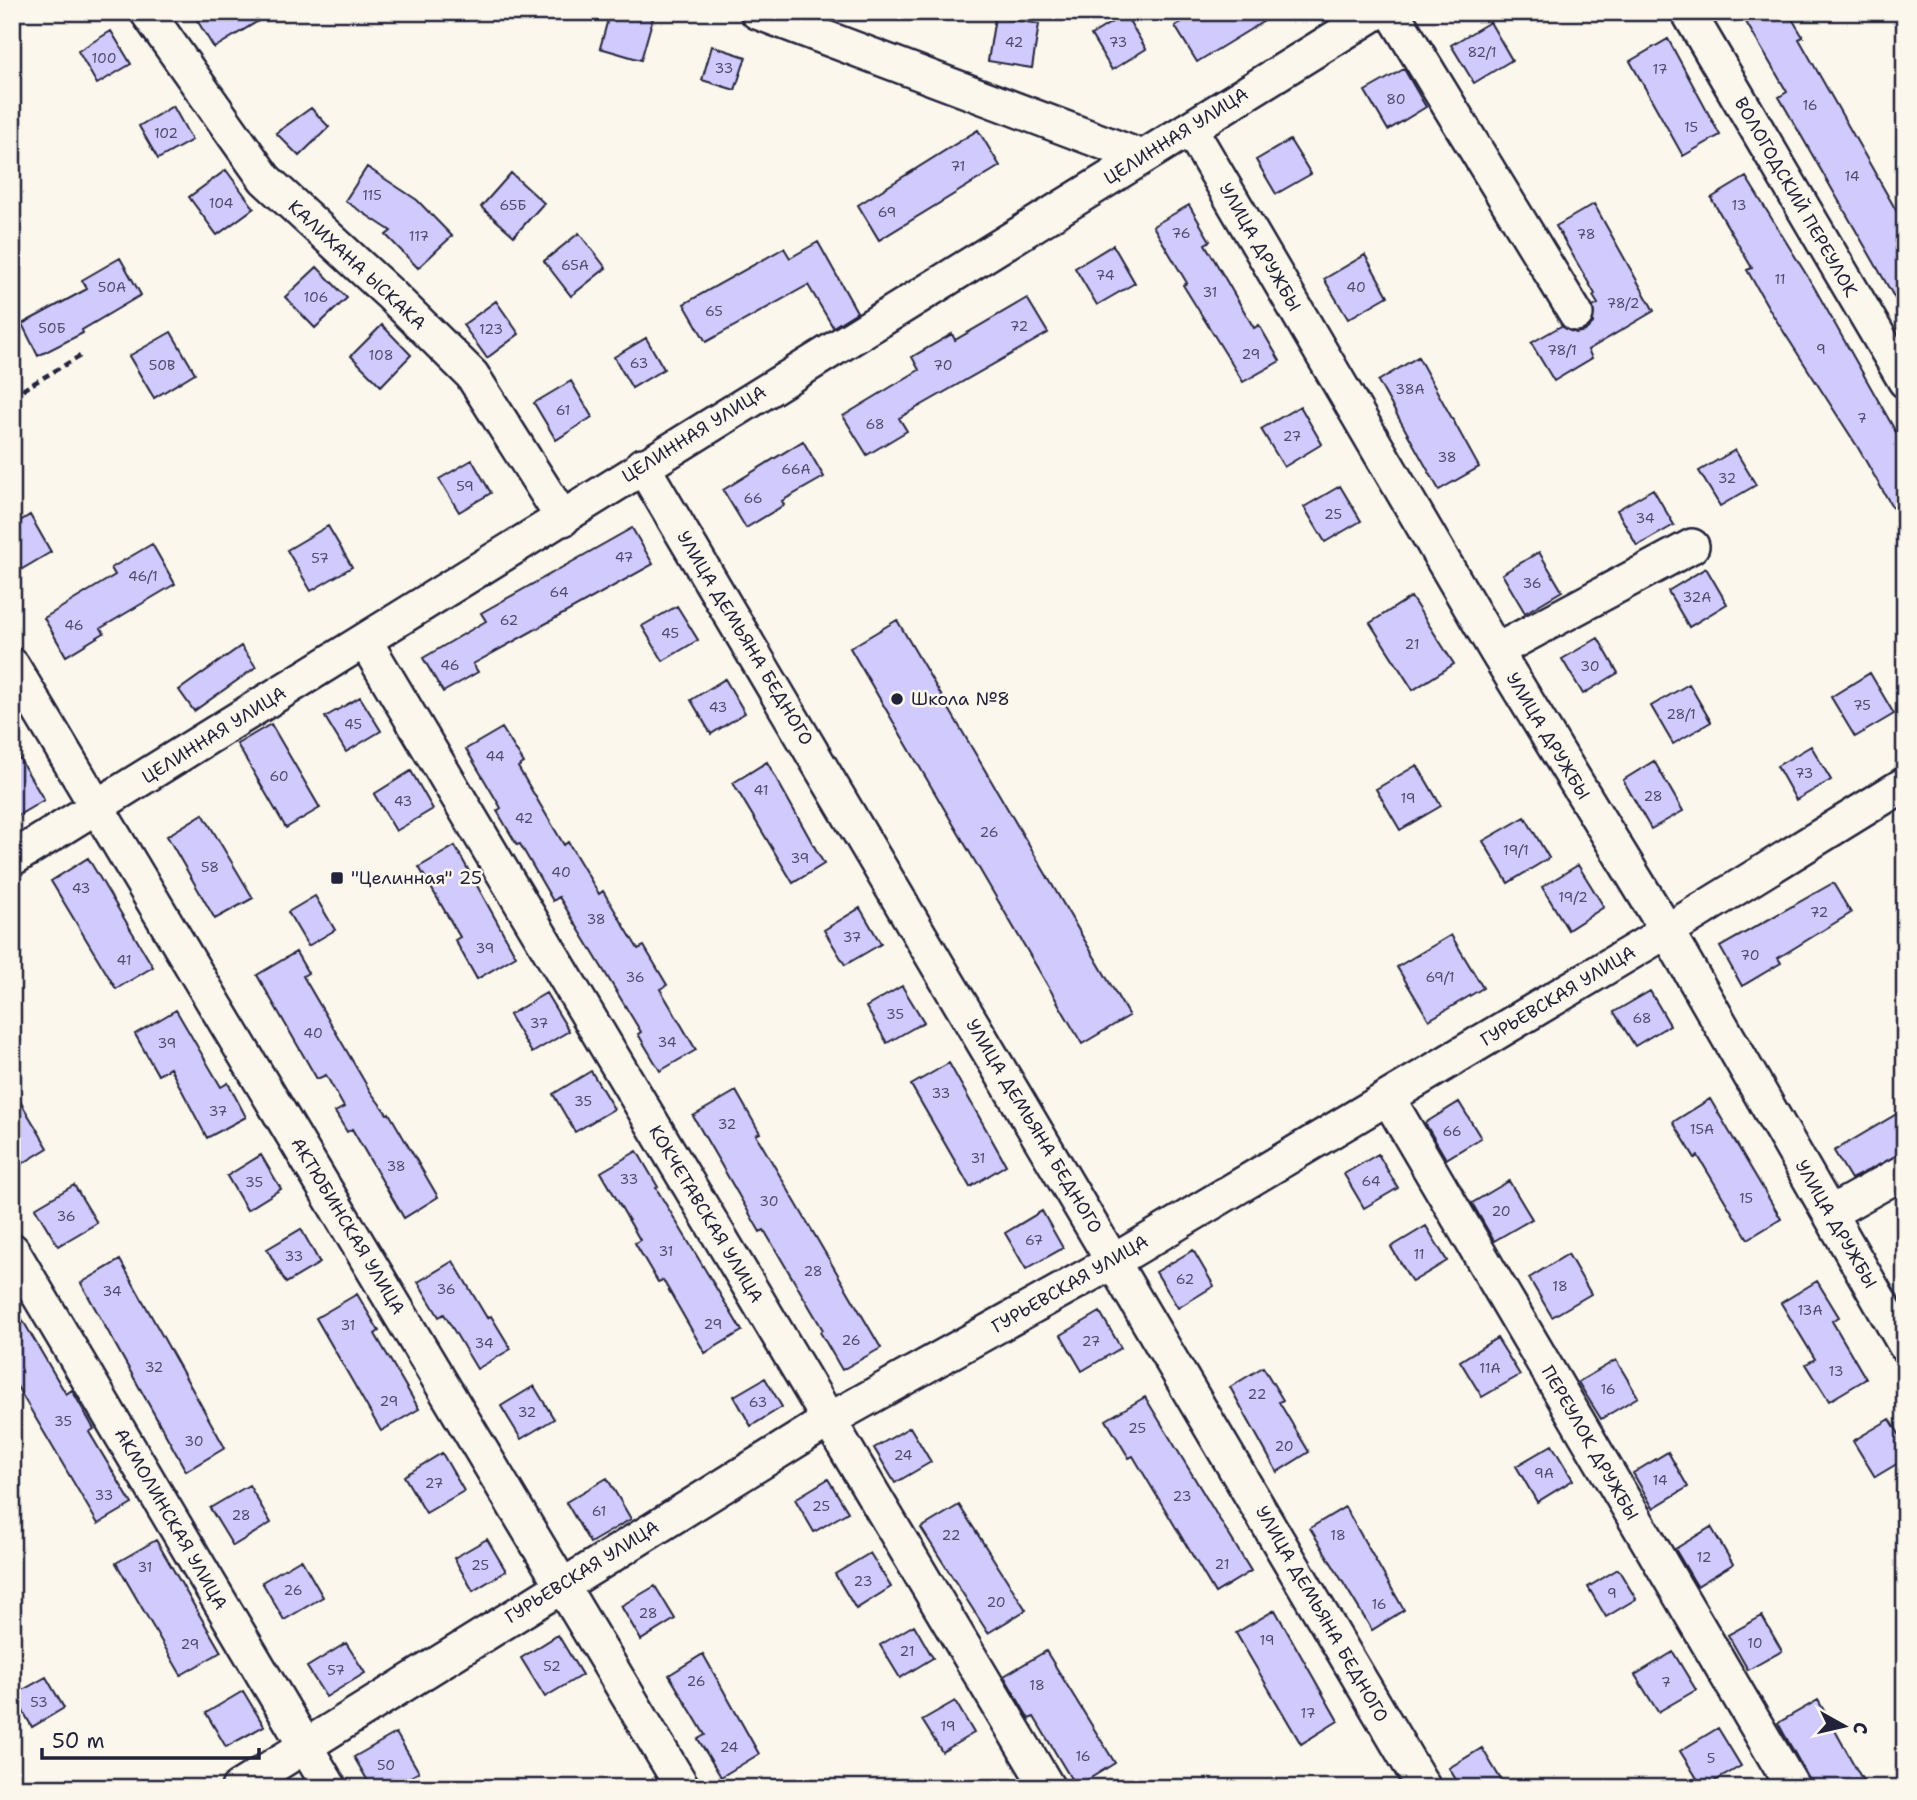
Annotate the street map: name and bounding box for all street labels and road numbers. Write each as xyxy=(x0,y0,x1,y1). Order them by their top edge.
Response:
street label: ЦЕЛИННАЯ УЛИЦА xyxy=(1099,82,1253,190)
street label: ВОЛОГОДСКИЙ ПЕРЕУЛОК xyxy=(1729,93,1863,302)
street label: УЛИЦА ДРУЖБЫ xyxy=(1213,178,1307,316)
street label: КАЛИХАНА ЫСКАКА xyxy=(283,195,431,335)
street label: ЦЕЛИННАЯ УЛИЦА xyxy=(617,380,771,488)
street label: УЛИЦА ДЕМЬЯНА БЕДНОГО xyxy=(671,526,819,750)
street label: УЛИЦА ДРУЖБЫ xyxy=(1500,668,1596,804)
street label: ЦЕЛИННАЯ УЛИЦА xyxy=(137,681,291,789)
street label: ГУРЬЕВСКАЯ УЛИЦА xyxy=(1476,940,1640,1052)
street label: УЛИЦА ДЕМЬЯНА БЕДНОГО xyxy=(960,1014,1108,1238)
street label: КОКЧЕТАВСКАЯ УЛИЦА xyxy=(643,1121,769,1307)
street label: АКТЮБИНСКАЯ УЛИЦА xyxy=(285,1133,411,1319)
street label: УЛИЦА ДРУЖБЫ xyxy=(1789,1155,1883,1293)
street label: ГУРЬЕВСКАЯ УЛИЦА xyxy=(987,1229,1153,1339)
street label: ПЕРЕУЛОК ДРУЖБЫ xyxy=(1536,1361,1644,1525)
street label: АКМОЛИНСКАЯ УЛИЦА xyxy=(109,1424,233,1614)
street label: УЛИЦА ДЕМЬЯНА БЕДНОГО xyxy=(1250,1501,1394,1727)
street label: ГУРЬЕВСКАЯ УЛИЦА xyxy=(501,1515,663,1629)

